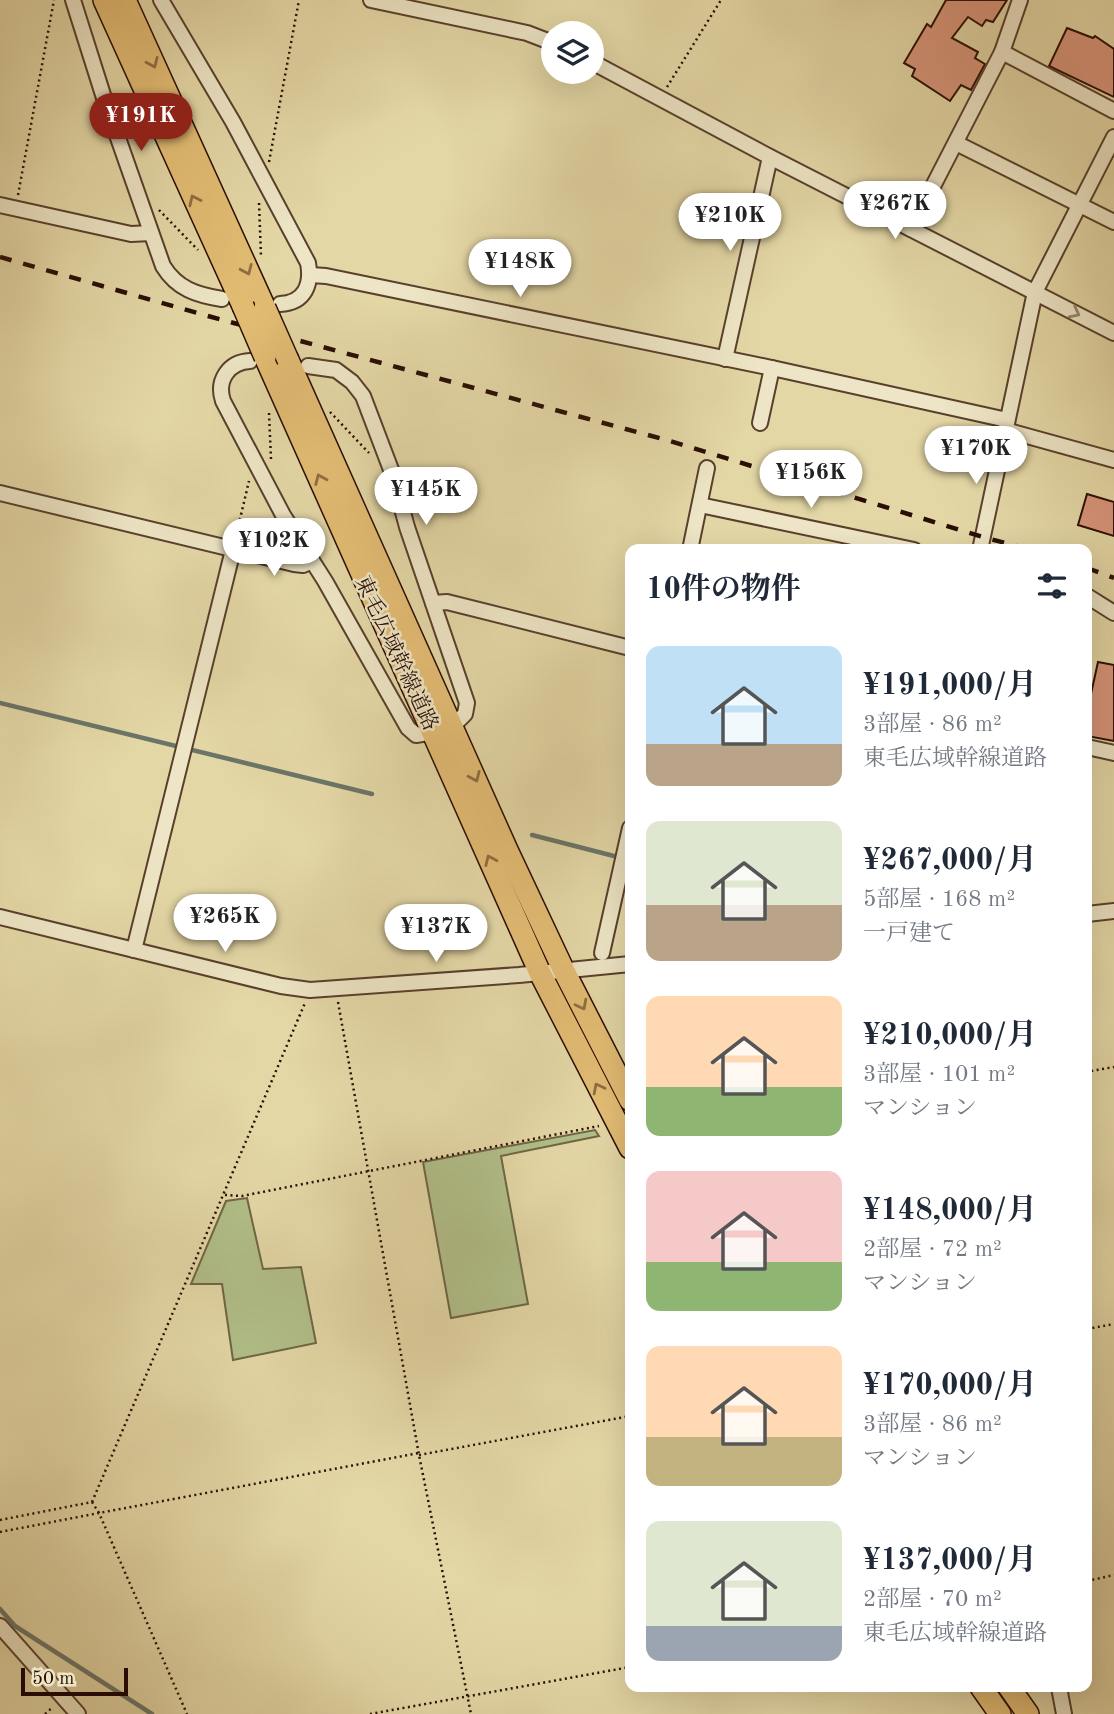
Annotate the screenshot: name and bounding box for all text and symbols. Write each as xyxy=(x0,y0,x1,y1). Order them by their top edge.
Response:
map controls xyxy=(541,21,604,84)
button: layers xyxy=(541,21,604,84)
one-way arrow xyxy=(145,55,159,68)
pin: ¥191K xyxy=(92,94,190,153)
text: ¥191K xyxy=(105,104,177,127)
pin: ¥267K xyxy=(846,182,944,241)
text: ¥267K xyxy=(859,192,931,215)
pin: ¥210K xyxy=(681,194,779,253)
one-way arrow xyxy=(189,195,203,207)
text: ¥210K xyxy=(694,204,766,227)
pin: ¥148K xyxy=(471,240,569,299)
text: ¥148K xyxy=(484,250,556,273)
one-way arrow xyxy=(239,262,253,275)
one-way arrow xyxy=(1068,304,1080,318)
pin: ¥170K xyxy=(927,426,1025,486)
text: ¥170K xyxy=(940,437,1012,460)
pin: ¥156K xyxy=(762,450,860,510)
text: ¥156K xyxy=(775,461,847,484)
pin: ¥145K xyxy=(377,468,475,527)
one-way arrow xyxy=(314,474,328,486)
text: ¥145K xyxy=(390,478,462,501)
pin: ¥102K xyxy=(225,518,323,578)
text: ¥102K xyxy=(238,529,310,552)
icon: filters xyxy=(1033,567,1071,605)
street label: 東毛広域幹線道路 xyxy=(351,572,442,734)
text: 10件の物件 xyxy=(646,575,801,605)
text: ¥191,000/月 xyxy=(863,671,1037,701)
icon: home xyxy=(702,674,786,758)
text: 3部屋 · 86 m² xyxy=(863,713,1002,736)
text: 東毛広域幹線道路 xyxy=(863,747,1047,770)
one-way arrow xyxy=(467,770,481,782)
text: ¥267,000/月 xyxy=(863,846,1037,876)
icon: home xyxy=(702,849,786,933)
one-way arrow xyxy=(484,855,498,867)
text: 5部屋 · 168 m² xyxy=(863,888,1015,911)
pin: ¥265K xyxy=(176,894,274,954)
pin: ¥137K xyxy=(387,904,485,964)
text: ¥265K xyxy=(189,905,261,928)
text: ¥137K xyxy=(400,915,472,938)
text: 一戸建て xyxy=(863,922,955,945)
one-way arrow xyxy=(573,998,587,1010)
text: ¥210,000/月 xyxy=(863,1021,1037,1051)
icon: home xyxy=(702,1024,786,1108)
text: 3部屋 · 101 m² xyxy=(863,1063,1015,1086)
one-way arrow xyxy=(593,1083,607,1095)
text: マンション xyxy=(863,1097,977,1120)
text: ¥148,000/月 xyxy=(863,1196,1037,1226)
icon: home xyxy=(702,1199,786,1283)
text: 2部屋 · 72 m² xyxy=(863,1238,1002,1261)
text: マンション xyxy=(863,1272,977,1295)
text: ¥170,000/月 xyxy=(863,1371,1037,1401)
icon: home xyxy=(702,1374,786,1458)
text: 3部屋 · 86 m² xyxy=(863,1413,1002,1436)
text: マンション xyxy=(863,1447,977,1470)
text: ¥137,000/月 xyxy=(863,1546,1037,1576)
icon: home xyxy=(702,1549,786,1633)
text: 2部屋 · 70 m² xyxy=(863,1588,1002,1611)
text: 東毛広域幹線道路 xyxy=(863,1622,1047,1645)
scale bar xyxy=(21,1665,128,1697)
text: 50 m xyxy=(32,1670,74,1689)

